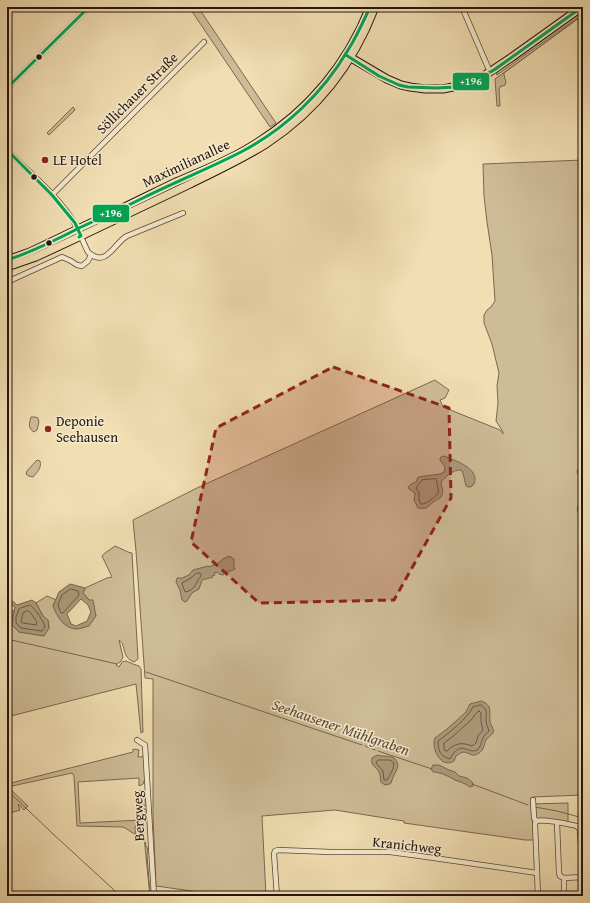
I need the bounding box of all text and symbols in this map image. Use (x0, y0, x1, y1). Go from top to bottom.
street label: Söllichauer Straße (92, 47, 183, 138)
unlabelled marker (34, 52, 44, 62)
line badge: +196 (452, 72, 490, 91)
text: +196 (460, 73, 482, 89)
street label: Maximilianallee (139, 134, 233, 192)
place label: LE Hotel (53, 150, 102, 170)
marker: LE Hotel (40, 155, 50, 165)
unlabelled marker (29, 172, 39, 182)
line badge: +196 (92, 204, 130, 223)
text: +196 (100, 205, 122, 221)
unlabelled marker (44, 238, 54, 248)
place label: Deponie Seehausen (56, 411, 118, 447)
marker: Deponie Seehausen (43, 424, 53, 434)
water label: Seehausener Mühlgraben (269, 694, 413, 761)
street label: Bergweg (127, 790, 149, 842)
street label: Kranichweg (371, 831, 443, 859)

